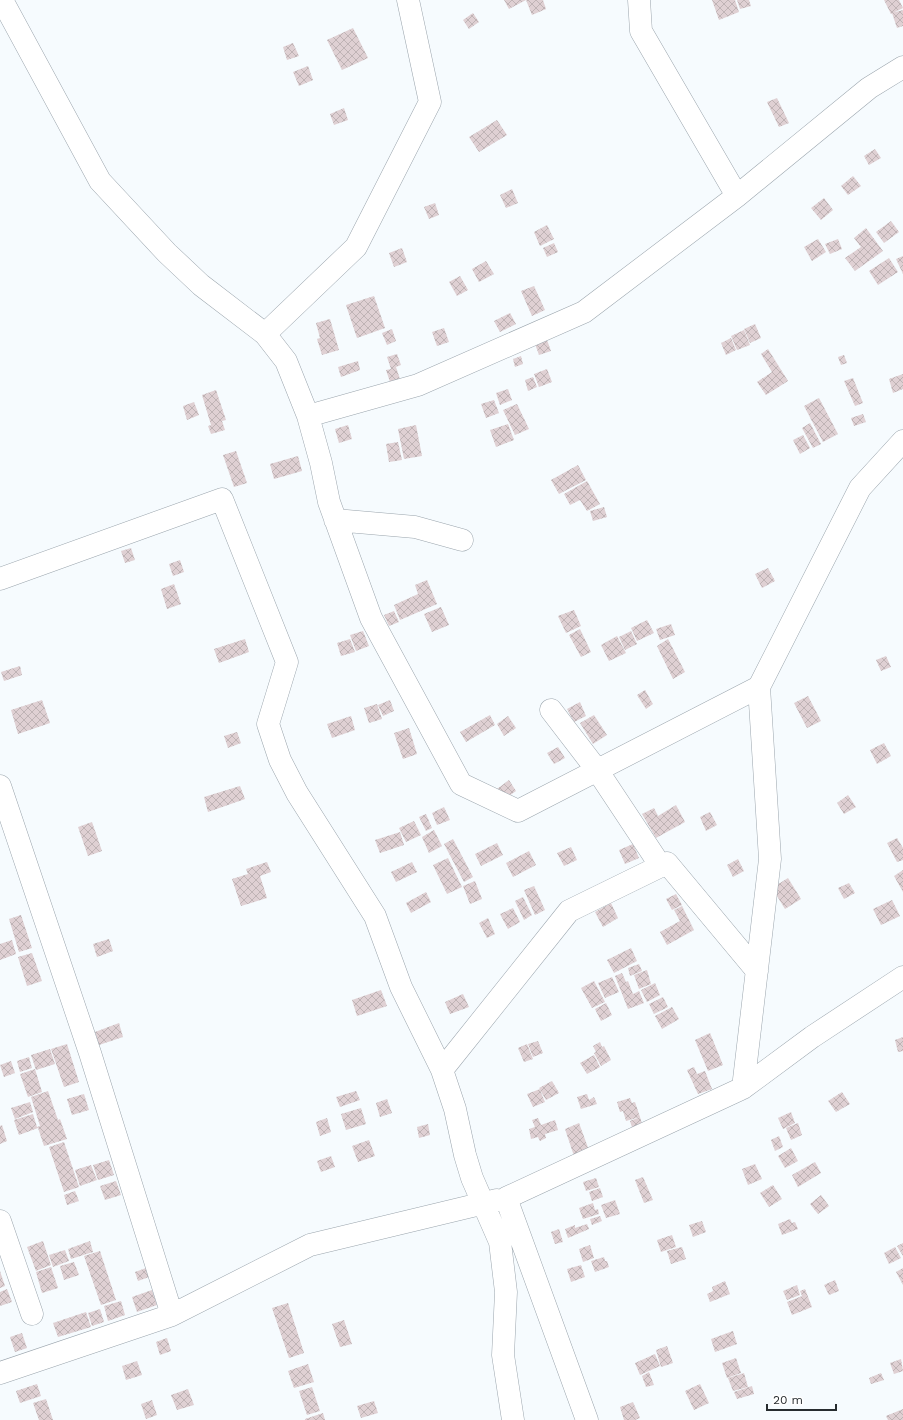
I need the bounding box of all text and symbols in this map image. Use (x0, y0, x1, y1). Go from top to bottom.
scale bar (767, 1386, 836, 1412)
text: 20 m (773, 1393, 803, 1407)

